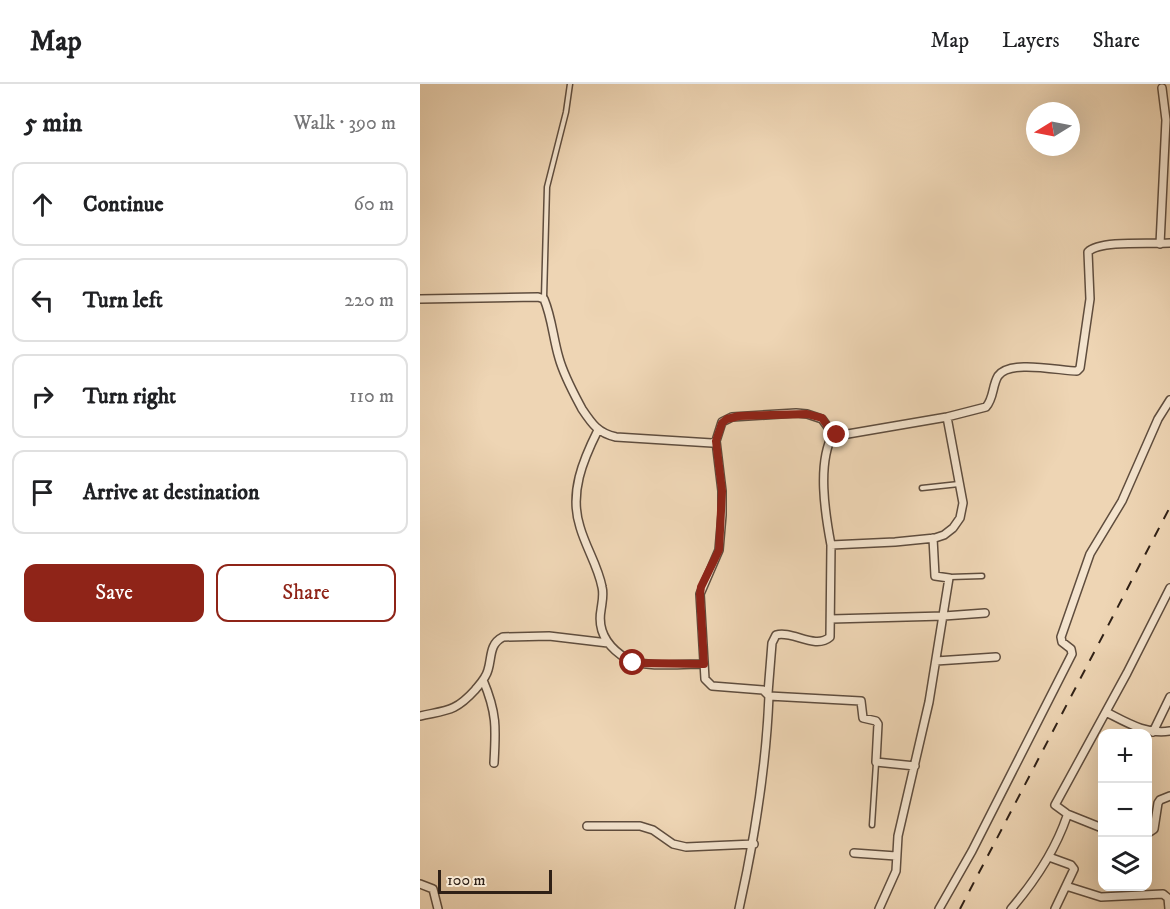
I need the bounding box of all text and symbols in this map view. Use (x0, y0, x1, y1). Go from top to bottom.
text: Map (30, 24, 82, 59)
text: Map (930, 28, 969, 54)
text: Layers (1002, 28, 1060, 54)
text: Share (1093, 28, 1140, 54)
north arrow (1026, 102, 1080, 156)
text: 5 min (24, 107, 82, 140)
text: Walk · 390 m (294, 111, 396, 136)
icon: ahead (26, 188, 59, 221)
text: Continue (83, 191, 164, 218)
text: 60 m (354, 192, 394, 217)
icon: left (26, 284, 59, 317)
text: Turn left (83, 287, 163, 314)
text: 220 m (344, 288, 394, 313)
icon: right (26, 380, 59, 413)
text: Turn right (83, 383, 176, 410)
text: 110 m (349, 384, 394, 409)
route end (823, 421, 849, 447)
icon: arrive (26, 476, 59, 509)
text: Arrive at destination (83, 479, 260, 506)
button: Save (24, 564, 204, 622)
button: Share (216, 564, 396, 622)
route start (619, 649, 645, 675)
map controls (1098, 729, 1152, 891)
button: + (1098, 729, 1152, 783)
button: − (1098, 783, 1152, 837)
button: layers (1098, 837, 1152, 891)
scale bar (438, 867, 552, 894)
text: 100 m (447, 870, 486, 890)

